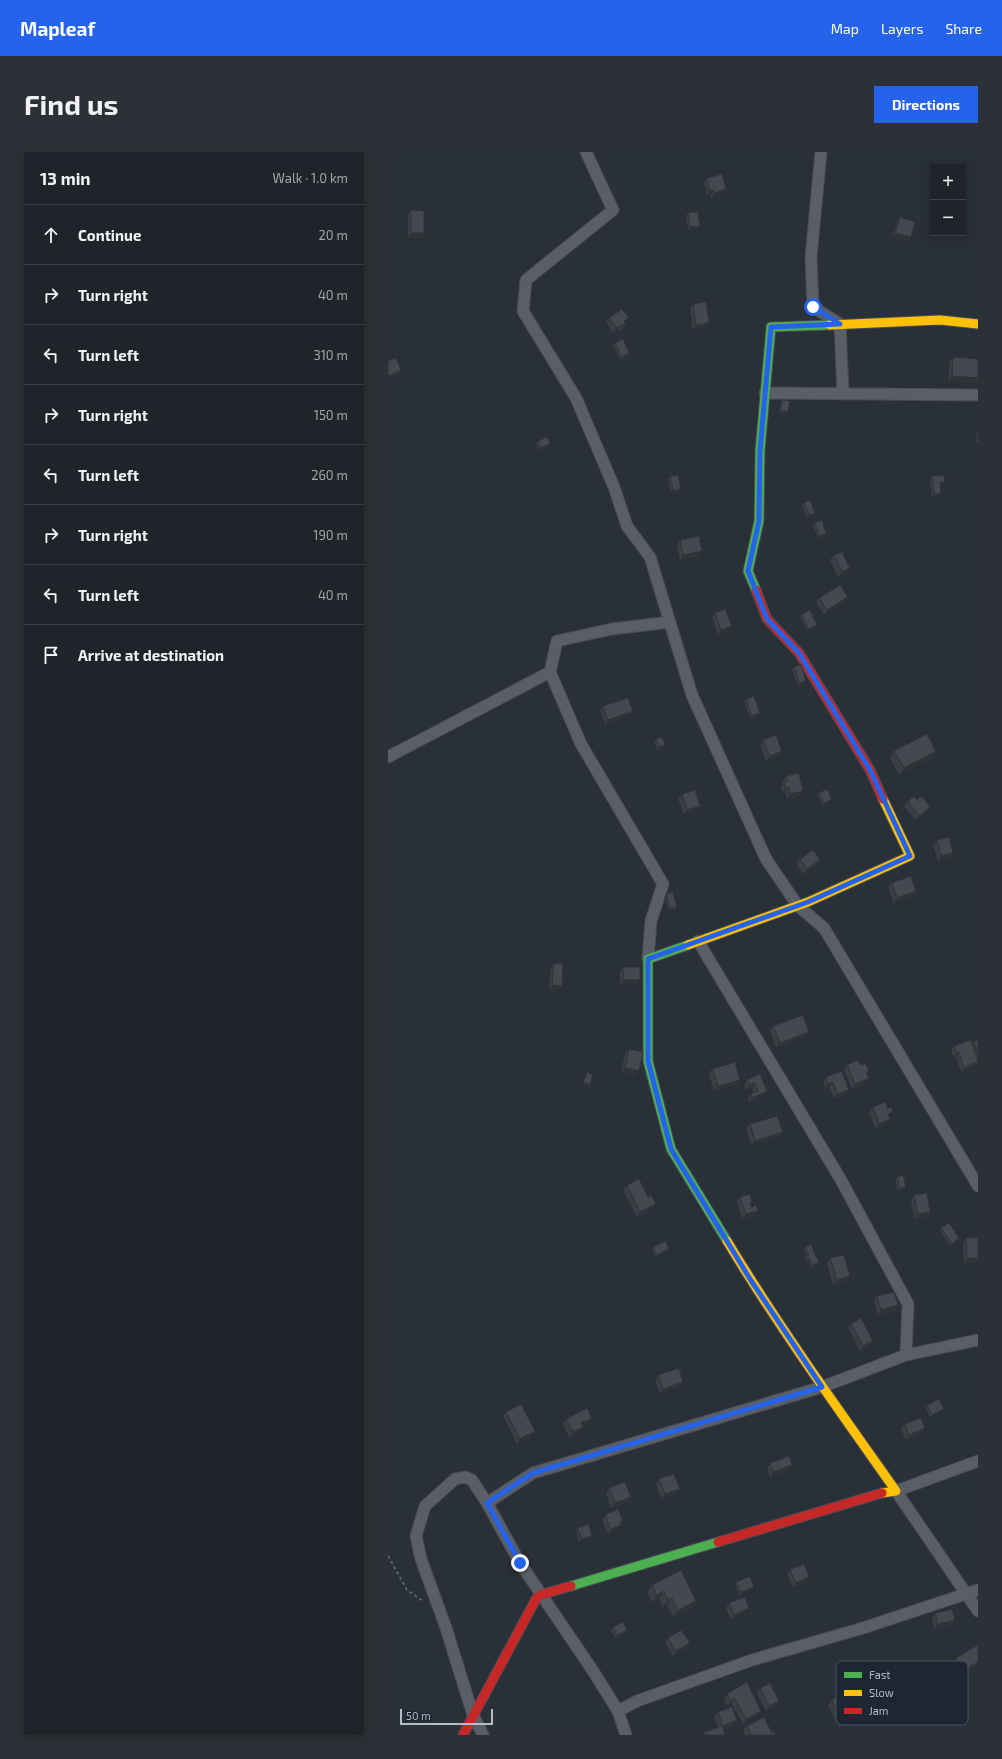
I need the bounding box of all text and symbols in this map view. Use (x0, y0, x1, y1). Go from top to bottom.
text: Mapleaf (20, 17, 95, 40)
text: Map (831, 20, 859, 37)
text: Layers (881, 20, 923, 37)
text: Share (945, 20, 982, 37)
button: Directions (874, 86, 978, 123)
text: Find us (24, 87, 118, 121)
map controls (930, 164, 966, 236)
button: + (930, 164, 966, 200)
text: 13 min (40, 168, 91, 188)
text: Walk · 1.0 km (273, 170, 348, 186)
button: − (930, 200, 966, 236)
icon: ahead (40, 224, 62, 246)
text: Continue (78, 226, 141, 244)
text: 20 m (319, 227, 348, 243)
icon: right (40, 284, 62, 306)
text: Turn right (78, 286, 148, 304)
text: 40 m (318, 287, 348, 303)
route start (804, 298, 822, 316)
icon: left (40, 344, 62, 366)
text: Turn left (78, 346, 139, 364)
text: 310 m (313, 347, 348, 363)
icon: right (40, 404, 62, 426)
text: Turn right (78, 406, 148, 424)
text: 150 m (314, 407, 348, 423)
icon: left (40, 464, 62, 486)
text: Turn left (78, 466, 139, 484)
text: 260 m (311, 467, 348, 483)
icon: right (40, 524, 62, 546)
text: Turn right (78, 526, 148, 544)
text: 190 m (313, 527, 348, 543)
icon: left (40, 584, 62, 606)
text: Turn left (78, 586, 139, 604)
text: 40 m (318, 587, 348, 603)
icon: arrive (40, 644, 62, 666)
text: Arrive at destination (78, 646, 224, 664)
route end (511, 1554, 529, 1572)
legend (836, 1661, 968, 1725)
text: Fast (869, 1668, 891, 1681)
text: Slow (869, 1686, 894, 1699)
text: Jam (869, 1704, 888, 1717)
scale bar (400, 1707, 493, 1726)
text: 50 m (406, 1709, 431, 1722)

